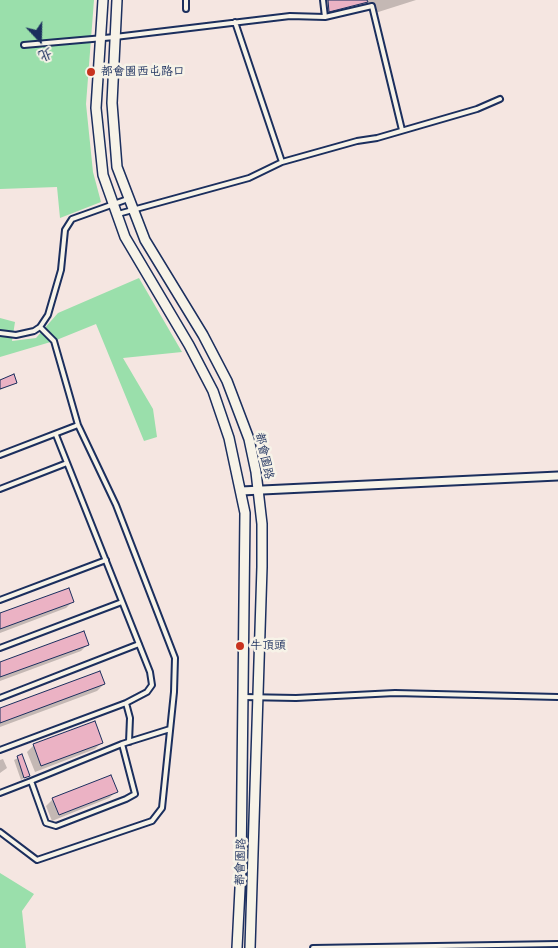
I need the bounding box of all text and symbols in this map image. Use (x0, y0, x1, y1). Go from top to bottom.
north arrow (15, 15, 65, 65)
text: 北 (36, 44, 55, 65)
place label: 都會園西屯路口 (101, 65, 185, 79)
marker: 都會園西屯路口 (85, 66, 97, 78)
street label: 都會園路 (252, 431, 276, 481)
place label: 牛頂頭 (250, 639, 286, 653)
marker: 牛頂頭 (234, 640, 246, 652)
street label: 都會園路 (233, 838, 249, 886)

